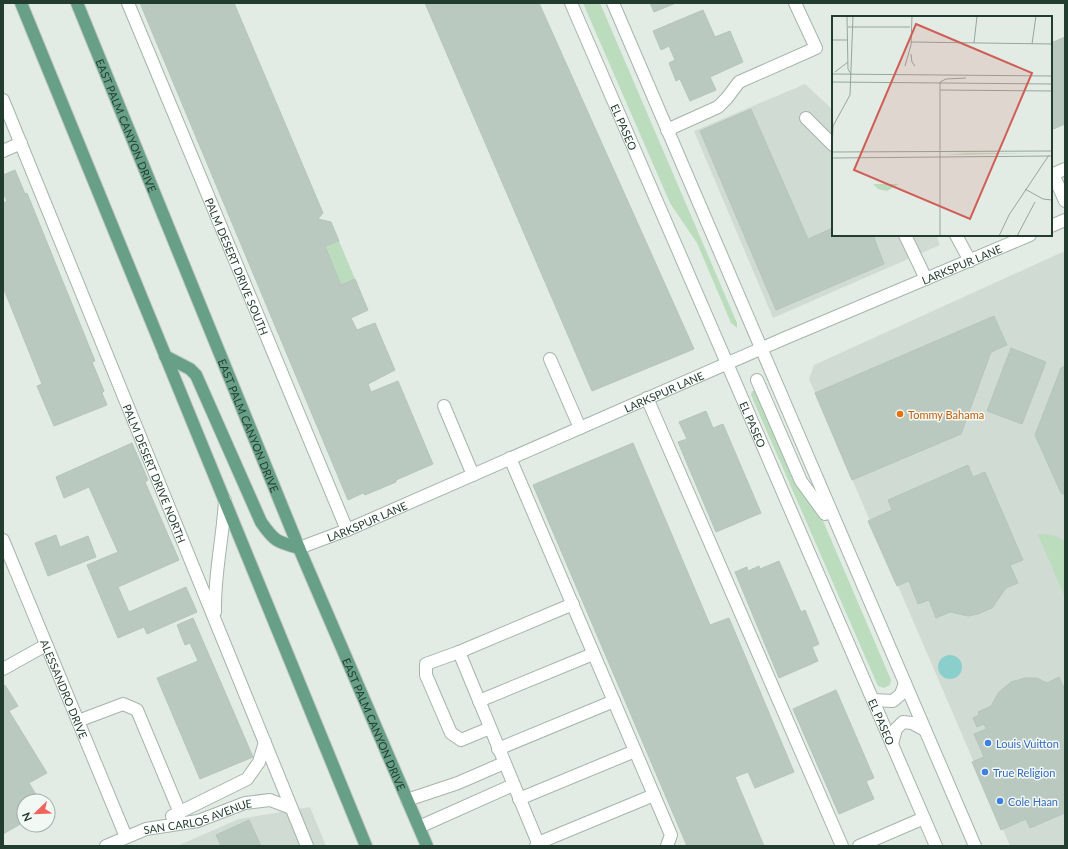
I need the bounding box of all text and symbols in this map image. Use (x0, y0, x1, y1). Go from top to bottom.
inset map (832, 16, 1052, 236)
street label: EAST PALM CANYON DRIVE (94, 57, 160, 194)
street label: EL PASEO (609, 102, 640, 152)
street label: PALM DESERT DRIVE SOUTH (203, 195, 272, 337)
street label: LARKSPUR LANE (920, 241, 1004, 286)
street label: EAST PALM CANYON DRIVE (216, 357, 282, 494)
street label: LARKSPUR LANE (622, 368, 705, 414)
street label: EL PASEO (738, 399, 769, 449)
street label: PALM DESERT DRIVE NORTH (121, 402, 189, 545)
place label: Tommy Bahama (908, 408, 984, 421)
marker: Tommy Bahama (895, 409, 905, 419)
street label: LARKSPUR LANE (325, 498, 409, 543)
street label: ALESSANDRO DRIVE (38, 637, 91, 740)
street label: EAST PALM CANYON DRIVE (340, 656, 409, 792)
street label: EL PASEO (866, 696, 898, 747)
place label: Louis Vuitton (996, 737, 1059, 750)
marker: Louis Vuitton (983, 738, 993, 748)
place label: True Religion (993, 766, 1055, 779)
marker: True Religion (980, 767, 990, 777)
north arrow (16, 793, 56, 833)
place label: Cole Haan (1008, 795, 1058, 808)
street label: SAN CARLOS AVENUE (142, 796, 252, 836)
marker: Cole Haan (995, 796, 1005, 806)
text: N (19, 811, 34, 824)

